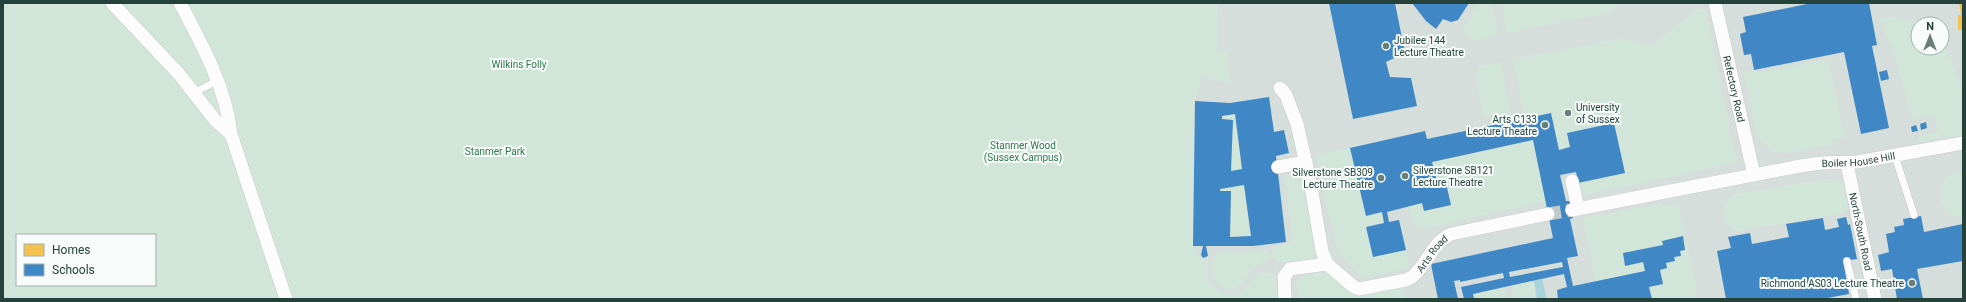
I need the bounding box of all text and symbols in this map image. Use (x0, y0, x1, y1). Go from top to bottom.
north arrow (1910, 16, 1950, 56)
text: N (1926, 20, 1934, 33)
place label: Jubilee 144 Lecture Theatre (1394, 35, 1464, 58)
marker: Jubilee 144 Lecture Theatre (1381, 41, 1391, 51)
street label: Refectory Road (1721, 55, 1747, 123)
park label: Wilkins Folly (491, 59, 547, 70)
place label: University of Sussex (1576, 102, 1620, 125)
marker: University of Sussex (1563, 108, 1573, 118)
place label: Arts C133 Lecture Theatre (1467, 114, 1537, 137)
marker: Arts C133 Lecture Theatre (1540, 120, 1550, 130)
park label: Stanmer Wood (Sussex Campus) (984, 140, 1062, 164)
park label: Stanmer Park (465, 146, 526, 157)
street label: Boiler House Hill (1822, 150, 1896, 169)
place label: Silverstone SB121 Lecture Theatre (1413, 165, 1494, 188)
place label: Silverstone SB309 Lecture Theatre (1292, 167, 1373, 190)
marker: Silverstone SB121 Lecture Theatre (1400, 171, 1410, 181)
marker: Silverstone SB309 Lecture Theatre (1376, 173, 1386, 183)
street label: North-South Road (1847, 192, 1874, 272)
street label: Arts Road (1415, 233, 1450, 275)
legend (16, 234, 156, 286)
text: Homes (52, 243, 90, 257)
text: Schools (52, 263, 95, 277)
place label: Richmond AS03 Lecture Theatre (1761, 278, 1904, 289)
marker: Richmond AS03 Lecture Theatre (1907, 278, 1917, 288)

